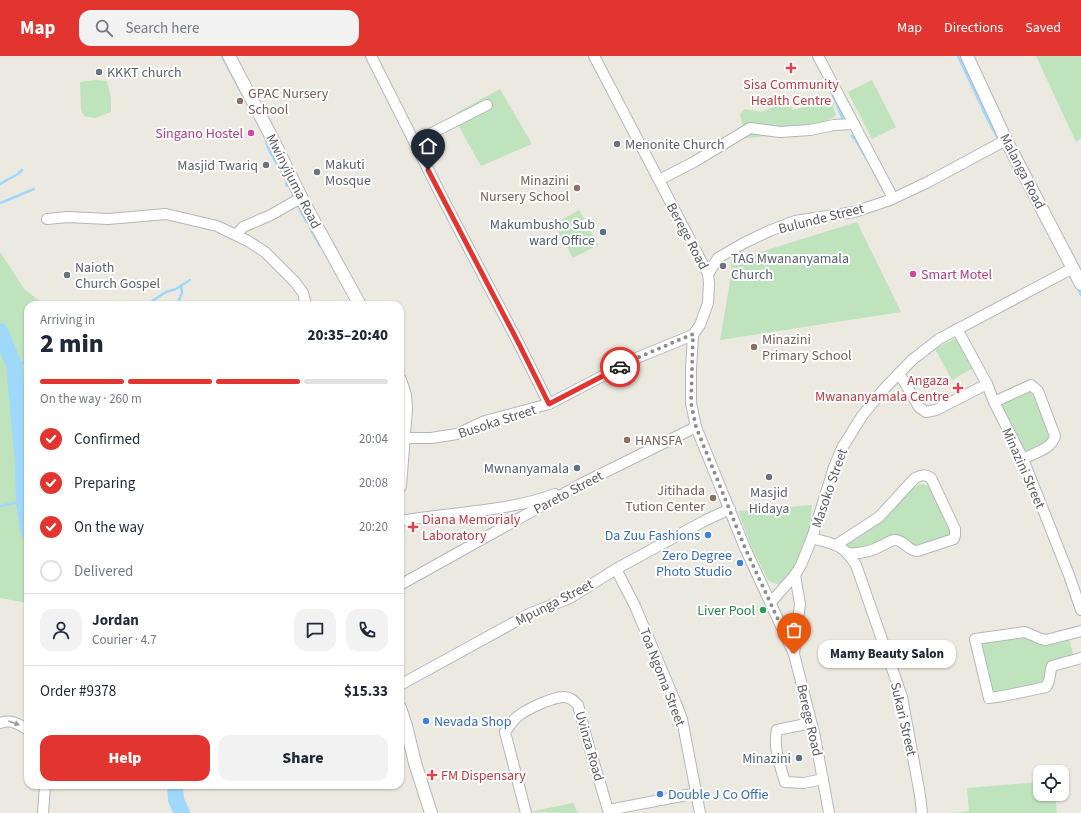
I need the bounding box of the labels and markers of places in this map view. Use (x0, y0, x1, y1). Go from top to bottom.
marker: Sisa Community Health Centre (785, 62, 797, 74)
place label: KKKT church (107, 63, 182, 83)
marker: KKKT church (94, 67, 104, 77)
place label: Sisa Community Health Centre (743, 75, 839, 111)
place label: GPAC Nursery School (248, 84, 329, 120)
marker: GPAC Nursery School (235, 96, 245, 106)
place label: Singano Hostel (155, 124, 243, 144)
marker: Singano Hostel (246, 128, 256, 138)
pin (411, 129, 445, 170)
place label: Menonite Church (625, 135, 725, 155)
marker: Menonite Church (612, 139, 622, 149)
place label: Makuti Mosque (325, 155, 371, 191)
place label: Masjid Twariq (177, 156, 258, 176)
marker: Masjid Twariq (261, 160, 271, 170)
marker: Makuti Mosque (312, 167, 322, 177)
place label: Minazini Nursery School (480, 171, 569, 207)
marker: Minazini Nursery School (572, 183, 582, 193)
place label: Makumbusho Sub ward Office (490, 215, 595, 251)
marker: Makumbusho Sub ward Office (598, 227, 608, 237)
place label: TAG Mwananyamala Church (731, 249, 849, 285)
place label: Naioth Church Gospel (75, 258, 161, 294)
marker: TAG Mwananyamala Church (718, 261, 728, 271)
place label: Smart Motel (921, 265, 993, 285)
marker: Smart Motel (908, 269, 918, 279)
marker: Naioth Church Gospel (62, 270, 72, 280)
place label: Minazini Primary School (762, 330, 852, 366)
marker: Minazini Primary School (749, 342, 759, 352)
place label: Angaza Mwananyamala Centre (815, 371, 949, 407)
marker: Angaza Mwananyamala Centre (952, 382, 964, 394)
place label: HANSFA (635, 431, 683, 451)
marker: HANSFA (622, 435, 632, 445)
place label: Mwnanyamala (484, 459, 569, 479)
marker: Mwnanyamala (572, 463, 582, 473)
marker: Masjid Hidaya (764, 472, 774, 482)
place label: Jitihada Tution Center (625, 481, 705, 517)
place label: Masjid Hidaya (749, 483, 789, 519)
marker: Jitihada Tution Center (708, 493, 718, 503)
place label: Diana Memorialy Laboratory (422, 510, 521, 546)
marker: Diana Memorialy Laboratory (407, 521, 419, 533)
place label: Da Zuu Fashions (605, 526, 700, 546)
marker: Da Zuu Fashions (703, 530, 713, 540)
place label: Zero Degree Photo Studio (656, 546, 732, 582)
marker: Zero Degree Photo Studio (735, 558, 745, 568)
place label: Liver Pool (697, 601, 755, 621)
marker: Liver Pool (758, 605, 768, 615)
pin (777, 613, 811, 654)
callout: Mamy Beauty Salon (818, 640, 956, 668)
place label: Nevada Shop (434, 712, 512, 732)
marker: Nevada Shop (421, 716, 431, 726)
place label: Minazini (742, 749, 791, 769)
marker: Minazini (794, 753, 804, 763)
place label: FM Dispensary (441, 766, 526, 786)
marker: FM Dispensary (426, 769, 438, 781)
place label: Double J Co Offie (668, 785, 769, 805)
marker: Double J Co Offie (655, 789, 665, 799)

